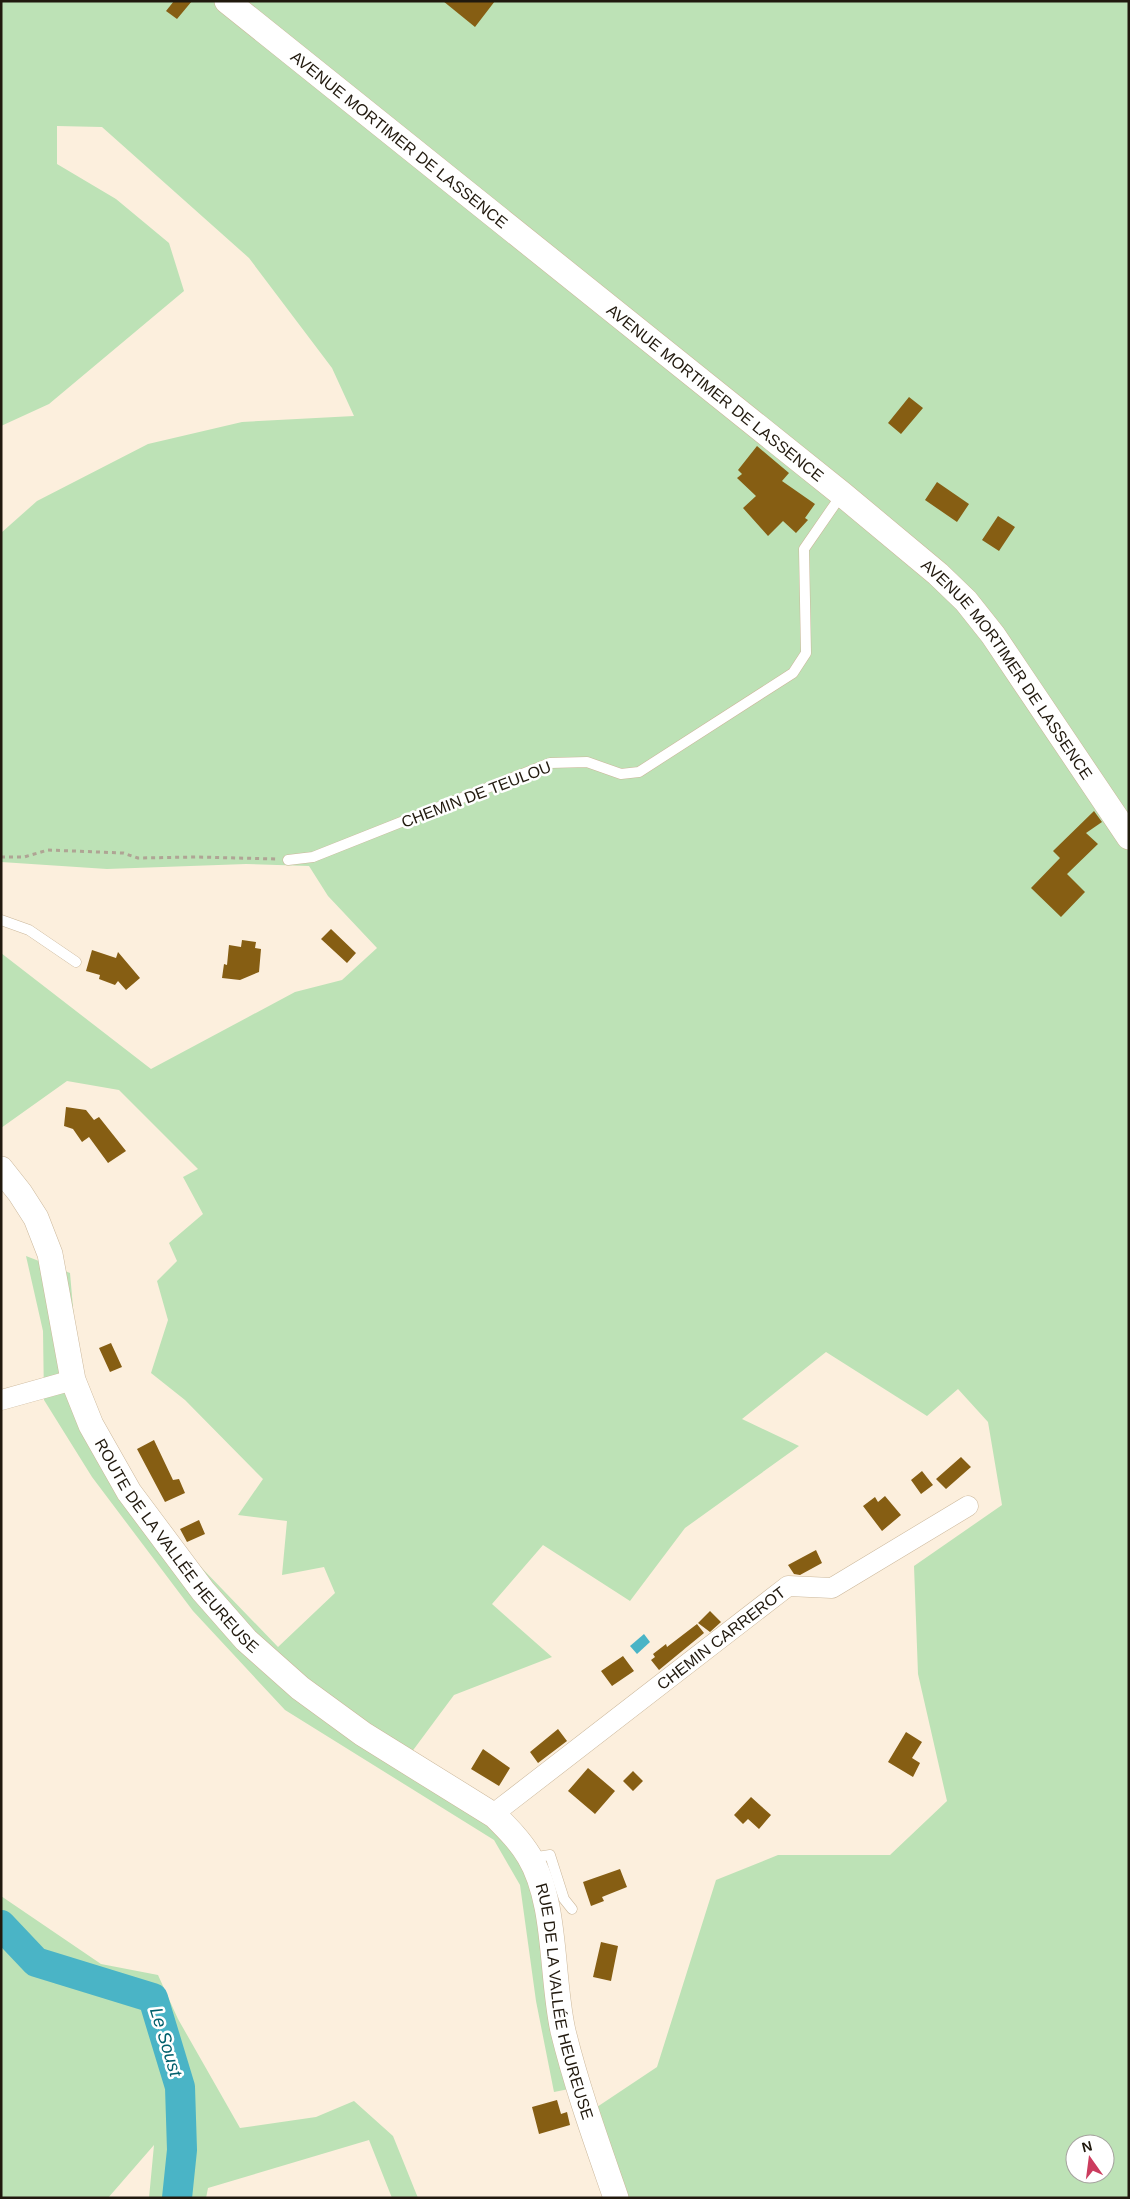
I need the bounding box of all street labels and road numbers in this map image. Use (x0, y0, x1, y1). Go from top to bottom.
street label: AVENUE MORTIMER DE LASSENCE (288, 48, 511, 231)
street label: AVENUE MORTIMER DE LASSENCE (604, 301, 827, 485)
street label: AVENUE MORTIMER DE LASSENCE (918, 556, 1096, 782)
street label: CHEMIN DE TEULOU (399, 758, 553, 831)
street label: ROUTE DE LA VALLÉE HEUREUSE (92, 1436, 262, 1656)
street label: CHEMIN CARREROT (654, 1583, 789, 1693)
street label: RUE DE LA VALLÉE HEUREUSE (533, 1881, 596, 2122)

